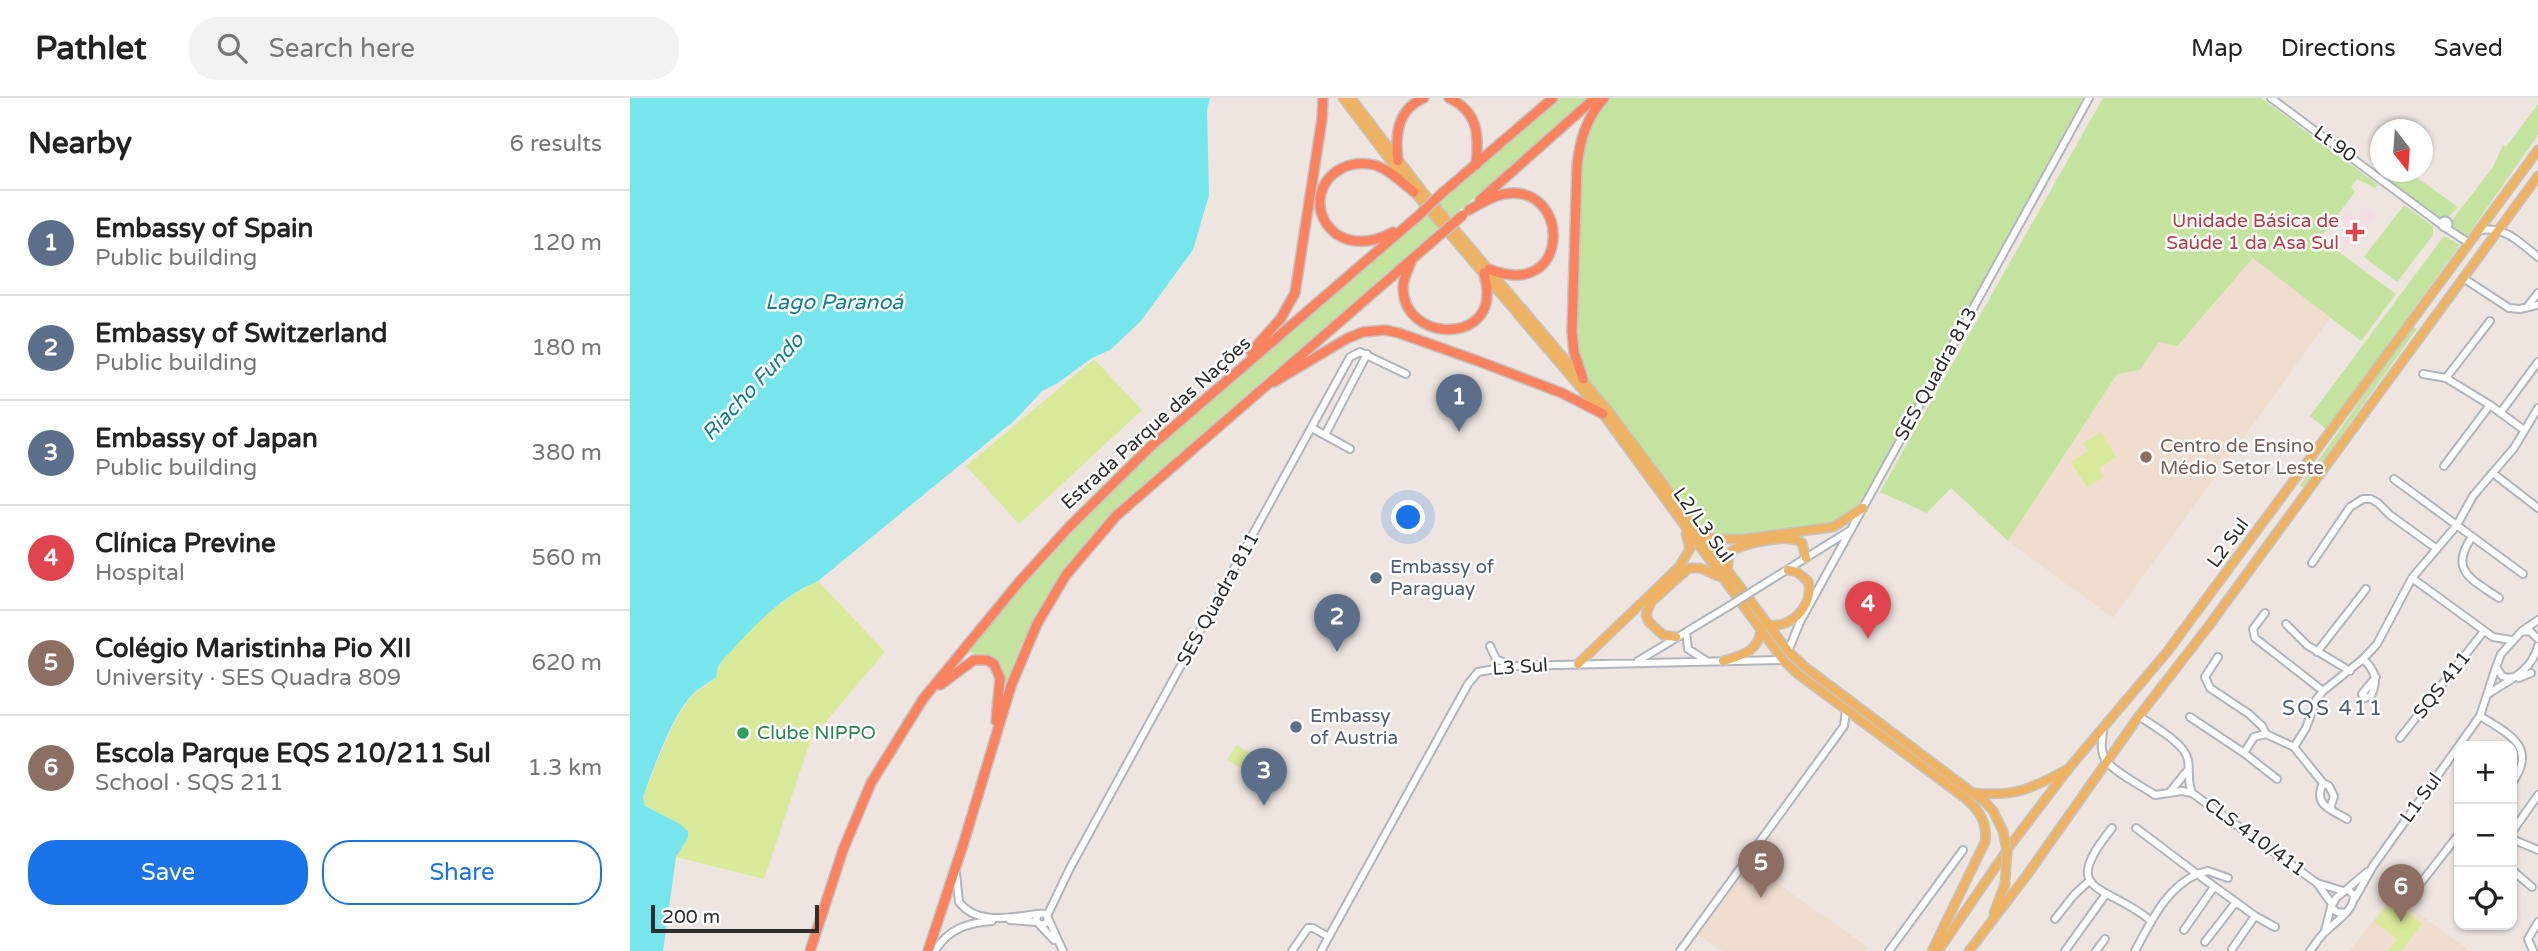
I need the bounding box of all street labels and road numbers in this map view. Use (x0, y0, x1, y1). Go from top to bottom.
street label: Lt 90 (2310, 121, 2361, 167)
street label: SES Quadra 813 (1890, 304, 1982, 444)
street label: Estrada Parque das Nações (1057, 332, 1255, 514)
street label: L2/L3 Sul (1669, 483, 1737, 567)
street label: L2 Sul (2203, 514, 2253, 572)
street label: SES Quadra 811 (1172, 529, 1264, 669)
street label: SQS 411 (2409, 647, 2475, 723)
street label: L3 Sul (1491, 654, 1549, 680)
street label: L1 Sul (2396, 769, 2446, 827)
street label: CLS 410/411 (2200, 793, 2310, 881)

